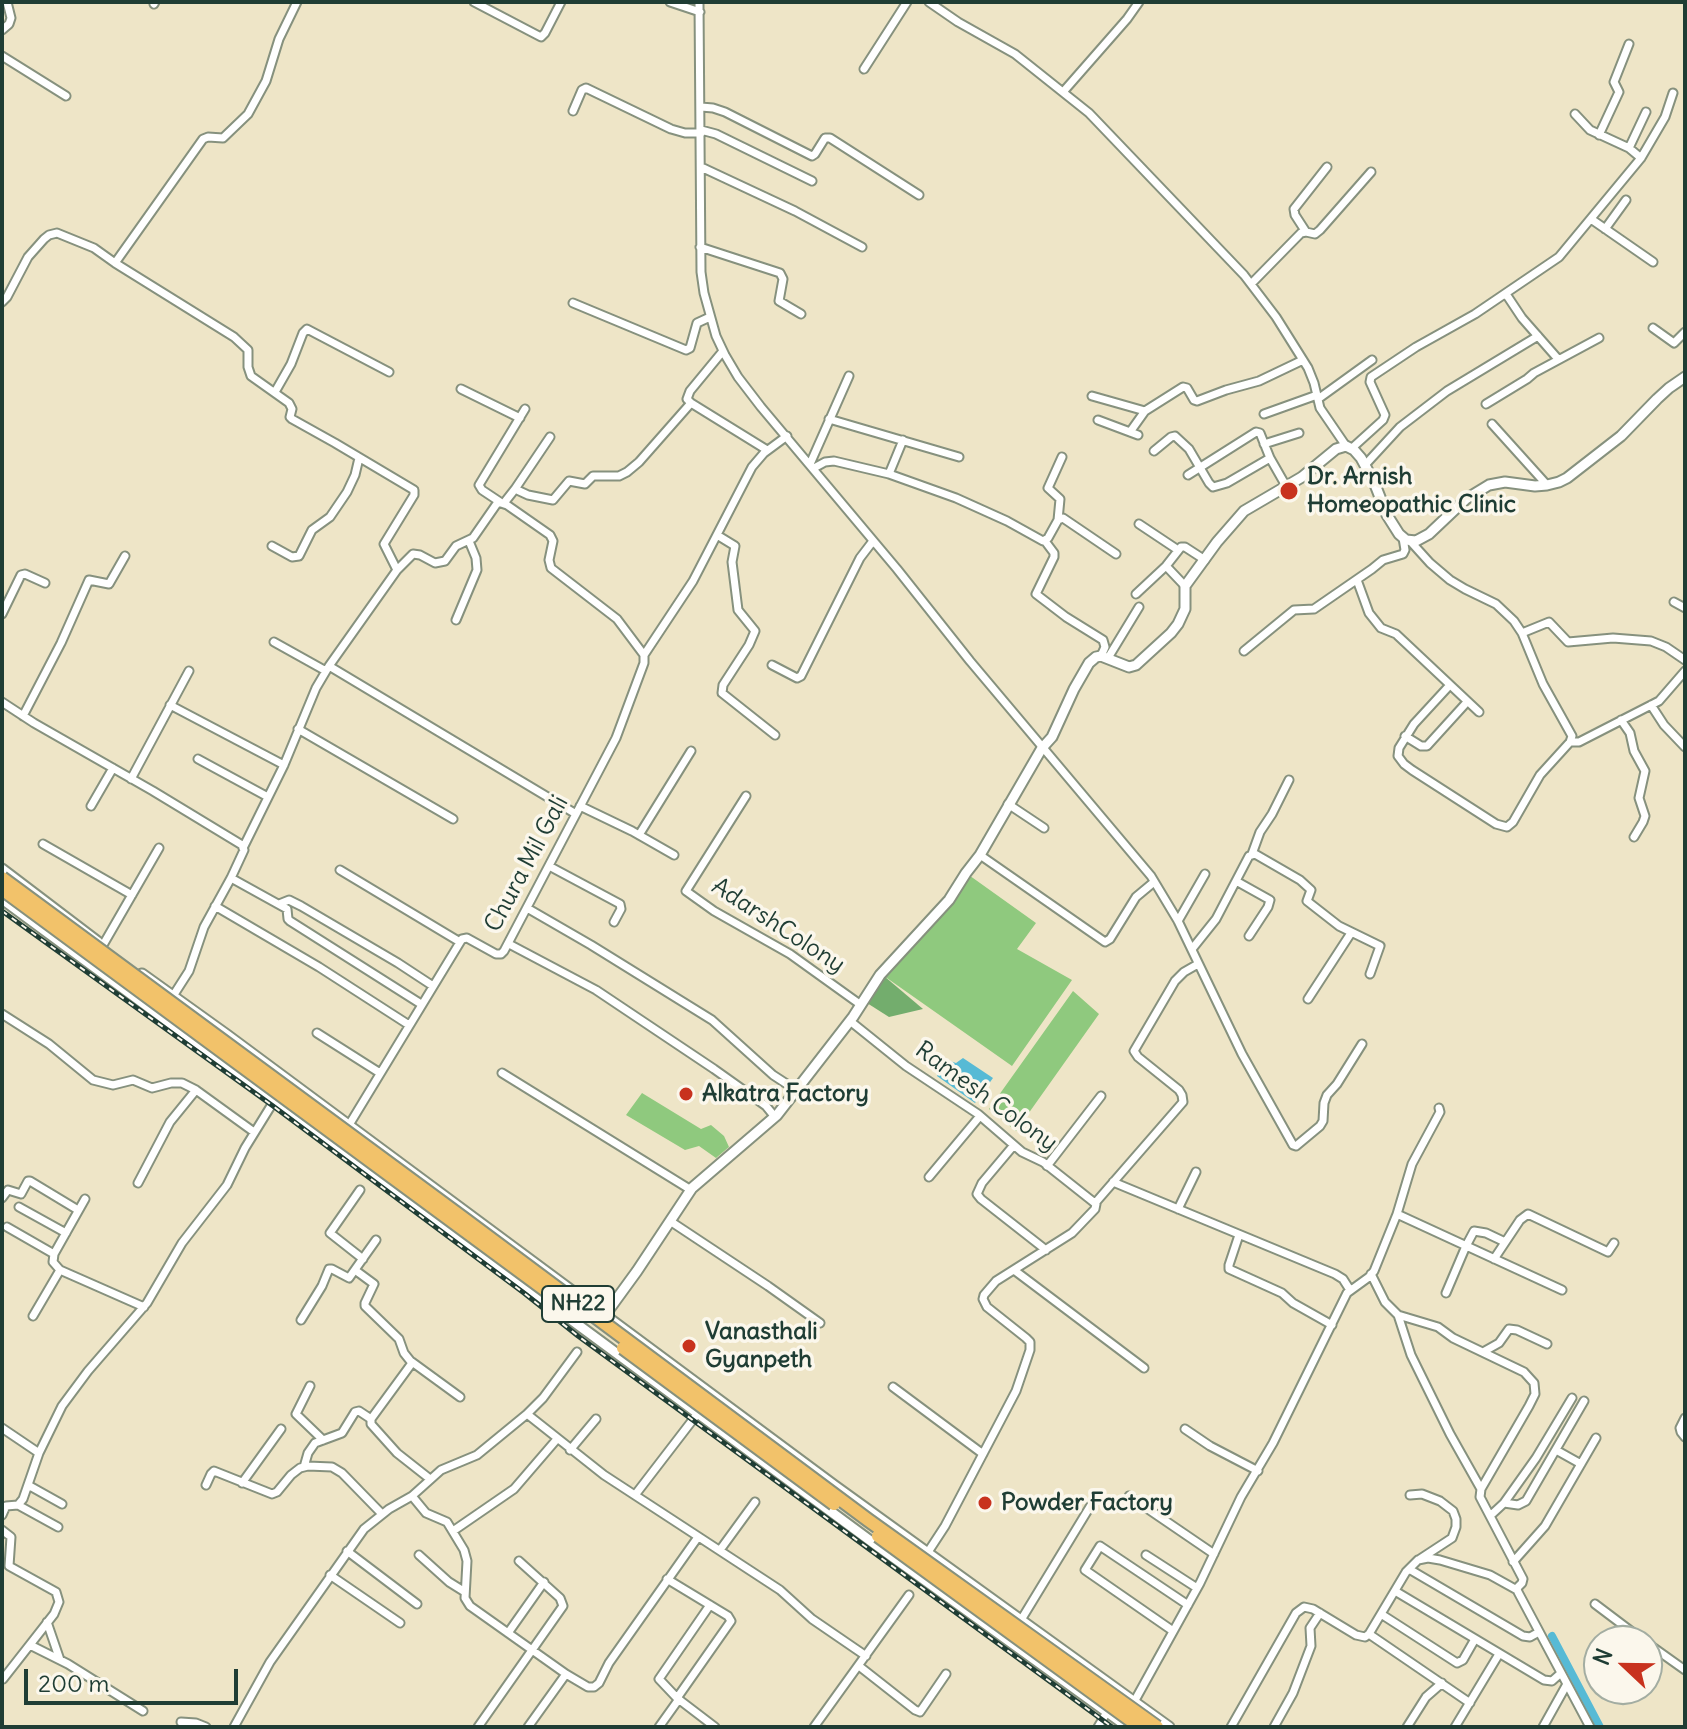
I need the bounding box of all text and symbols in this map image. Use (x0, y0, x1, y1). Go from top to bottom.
place label: Dr. Arnish Homeopathic Clinic (1307, 463, 1516, 519)
marker: Dr. Arnish Homeopathic Clinic (1278, 480, 1300, 502)
street label: Chura Mil Gali (479, 791, 575, 937)
street label: AdarshColony (706, 872, 850, 980)
street label: Ramesh Colony (909, 1036, 1063, 1158)
place label: Alkatra Factory (702, 1080, 869, 1108)
marker: Alkatra Factory (677, 1085, 695, 1103)
road number: NH22 (542, 1286, 614, 1322)
place label: Vanasthali Gyanpeth (705, 1318, 818, 1374)
marker: Vanasthali Gyanpeth (680, 1337, 698, 1355)
place label: Powder Factory (1001, 1489, 1173, 1517)
marker: Powder Factory (976, 1494, 994, 1512)
north arrow (1583, 1625, 1663, 1705)
text: N (1587, 1644, 1618, 1669)
scale bar (28, 1653, 242, 1703)
text: 200 m (38, 1668, 110, 1698)

